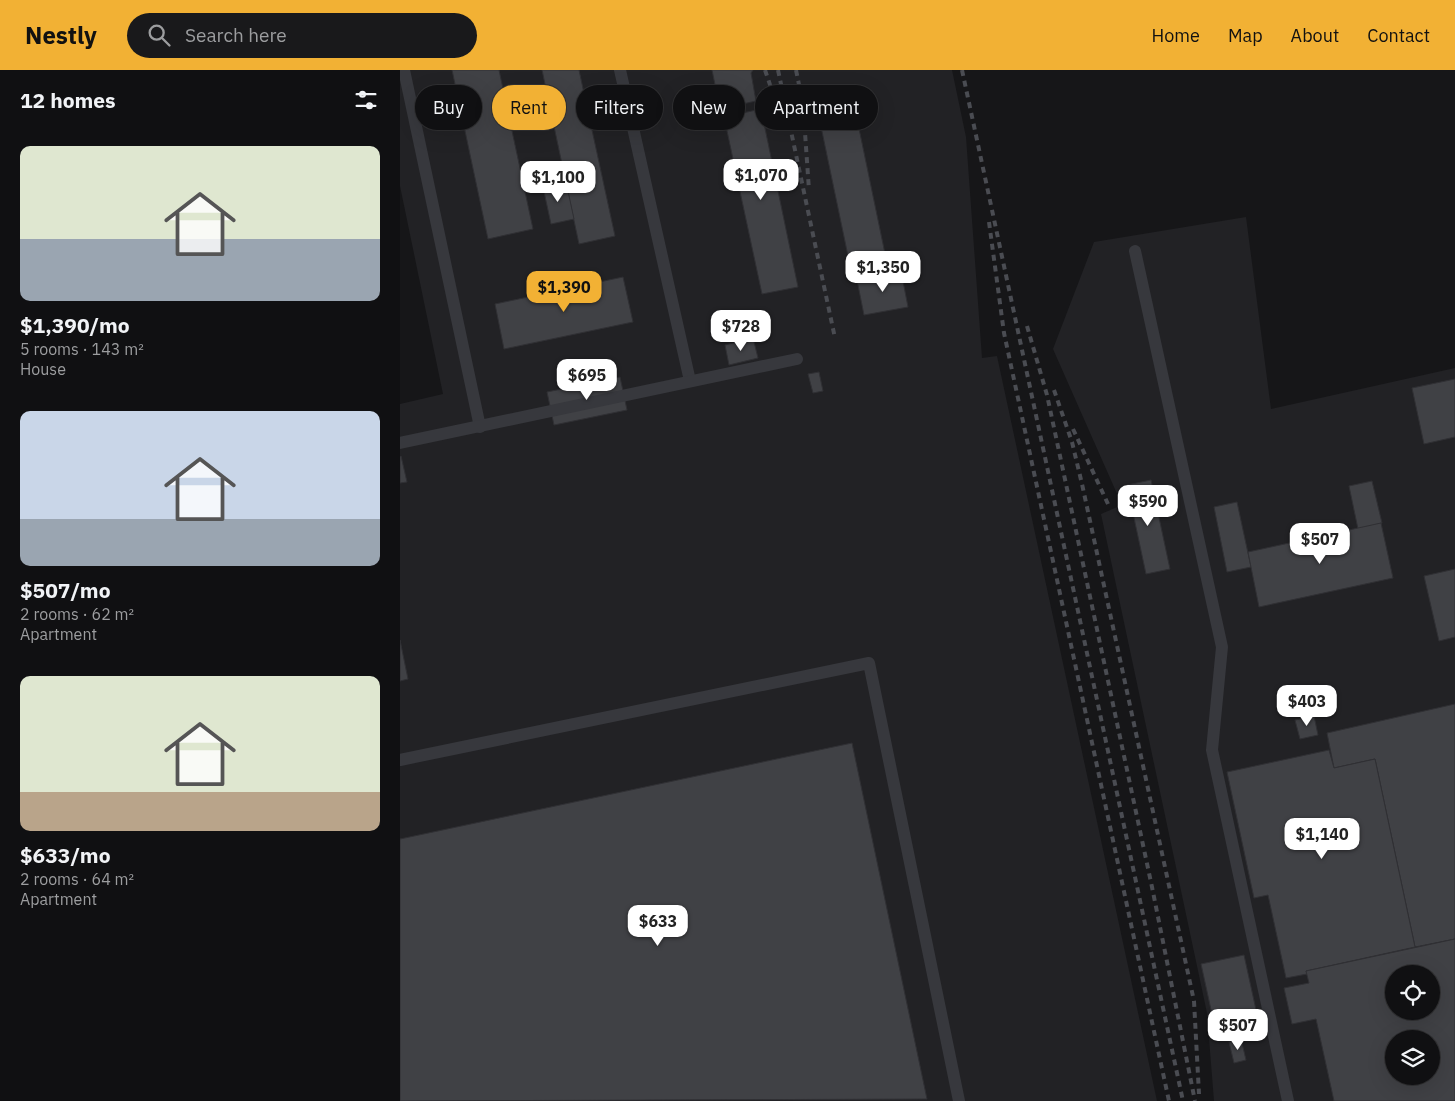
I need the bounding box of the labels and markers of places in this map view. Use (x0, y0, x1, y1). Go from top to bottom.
pin: $1,070 (720, 158, 802, 201)
pin: $1,100 (517, 160, 599, 203)
pin: $1,350 (842, 250, 924, 293)
pin: $1,390 (523, 270, 605, 313)
pin: $728 (711, 310, 771, 352)
pin: $695 (557, 358, 617, 401)
pin: $590 (1118, 484, 1178, 527)
pin: $507 (1290, 522, 1350, 565)
pin: $403 (1277, 684, 1337, 727)
pin: $1,140 (1281, 818, 1363, 860)
pin: $633 (628, 904, 688, 947)
pin: $507 (1208, 1008, 1268, 1051)

